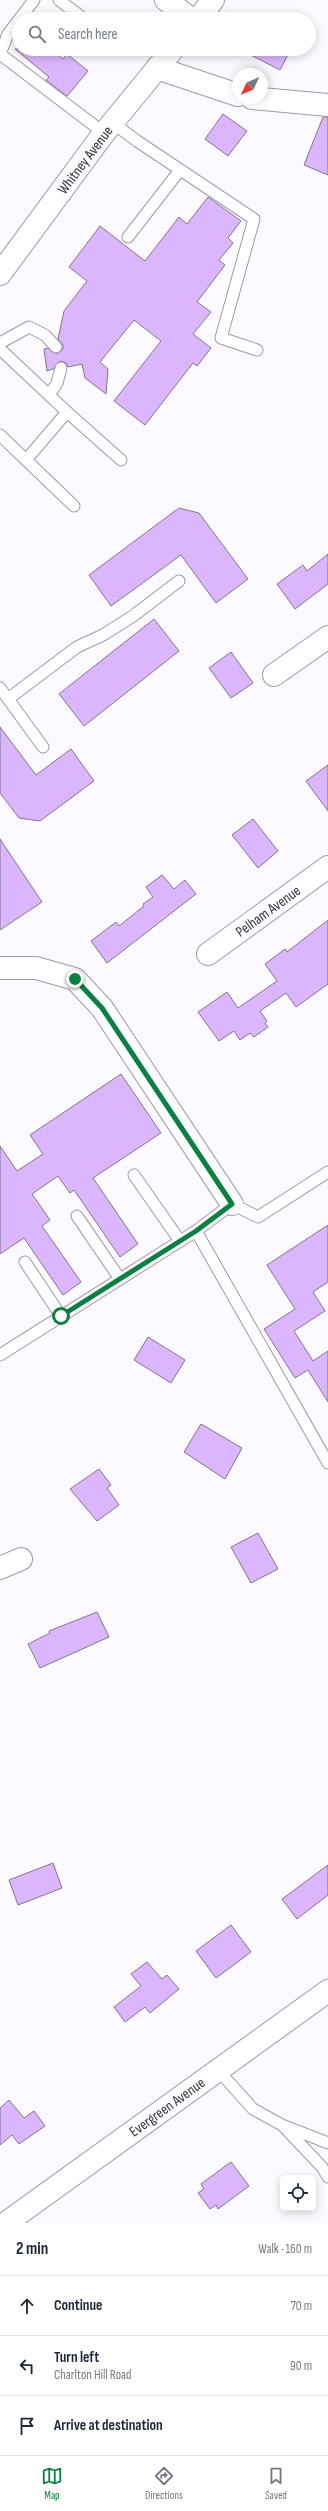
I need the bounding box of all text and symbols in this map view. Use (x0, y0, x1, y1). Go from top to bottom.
search box (12, 12, 316, 56)
icon: search (26, 23, 48, 45)
text: Search here (58, 25, 118, 44)
north arrow (232, 68, 268, 104)
street label: Whitney Avenue (54, 122, 117, 198)
street label: Pelham Avenue (232, 881, 305, 941)
route end (66, 970, 84, 988)
route start (52, 1307, 70, 1325)
street label: Evergreen Avenue (126, 2073, 209, 2141)
map controls (280, 2175, 316, 2211)
button: locate (280, 2175, 316, 2211)
text: 2 min (16, 2239, 48, 2259)
text: Walk · 160 m (258, 2241, 312, 2257)
icon: ahead (16, 2295, 38, 2317)
text: Continue (54, 2296, 103, 2315)
text: 70 m (291, 2298, 312, 2314)
text: Turn left (54, 2348, 99, 2367)
icon: left (16, 2355, 38, 2377)
text: 90 m (290, 2358, 312, 2374)
text: Charlton Hill Road (54, 2367, 132, 2383)
icon: arrive (16, 2415, 38, 2437)
text: Arrive at destination (54, 2416, 163, 2435)
tab: Map (41, 2465, 63, 2502)
tab: Directions (145, 2465, 183, 2502)
tab: Saved (265, 2465, 287, 2502)

